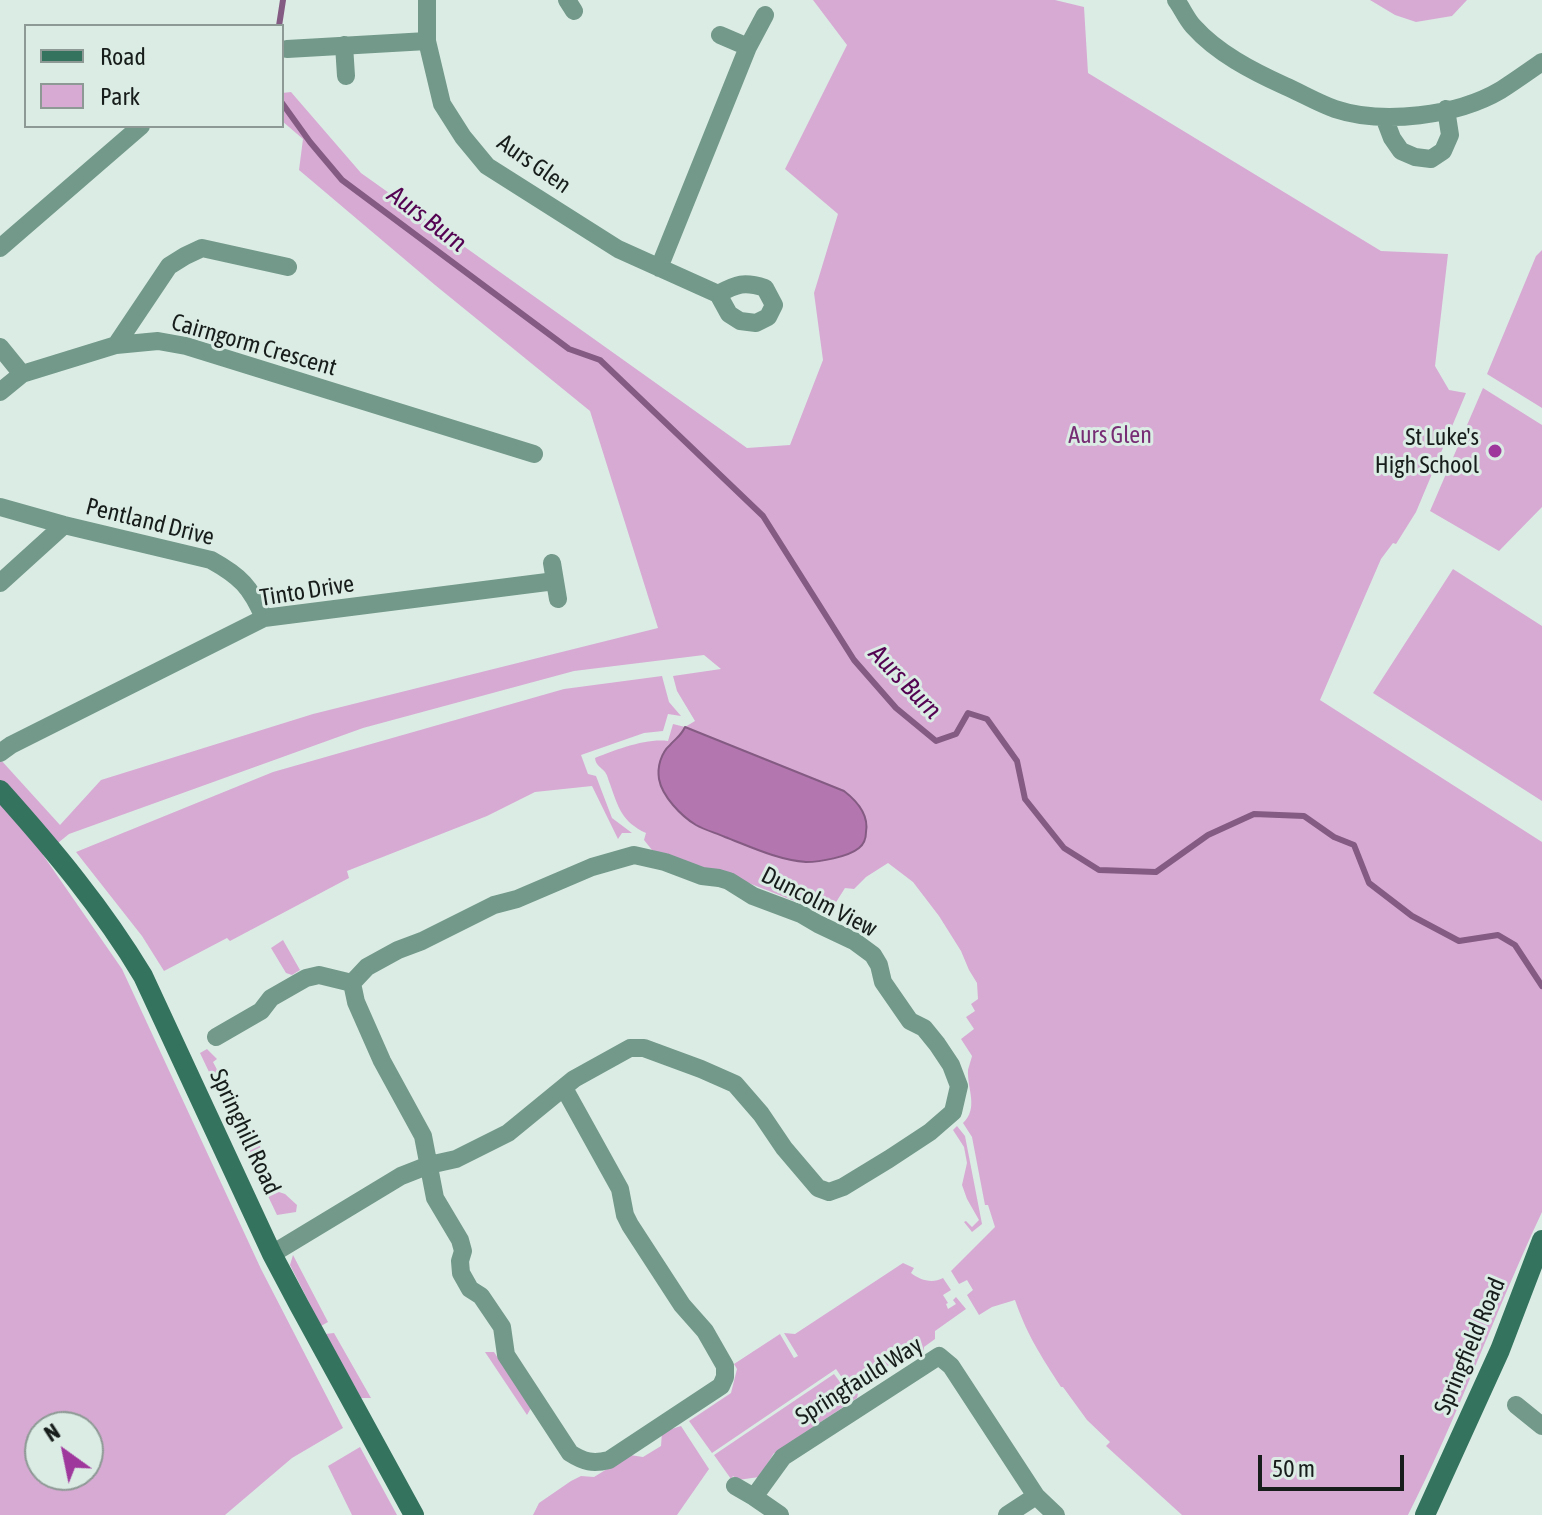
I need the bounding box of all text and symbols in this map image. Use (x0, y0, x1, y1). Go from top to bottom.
legend (24, 24, 284, 128)
text: Road (100, 43, 146, 70)
text: Park (100, 83, 140, 110)
street label: Aurs Glen (492, 128, 576, 200)
water label: Aurs Burn (381, 179, 473, 259)
street label: Cairngorm Crescent (168, 308, 340, 382)
park label: Aurs Glen (1068, 421, 1152, 449)
place label: St Luke's High School (1375, 423, 1479, 479)
marker: St Luke's High School (1486, 442, 1504, 460)
street label: Pentland Drive (83, 492, 217, 552)
street label: Tinto Drive (258, 569, 356, 613)
water label: Aurs Burn (862, 638, 948, 726)
street label: Duncolm View (756, 861, 882, 943)
street label: Springhill Road (203, 1065, 287, 1199)
street label: Springfield Road (1428, 1273, 1512, 1419)
street label: Springfauld Way (790, 1331, 928, 1431)
north arrow (24, 1411, 104, 1491)
text: N (39, 1418, 65, 1447)
scale bar (1262, 1439, 1408, 1489)
text: 50 m (1272, 1455, 1315, 1482)

